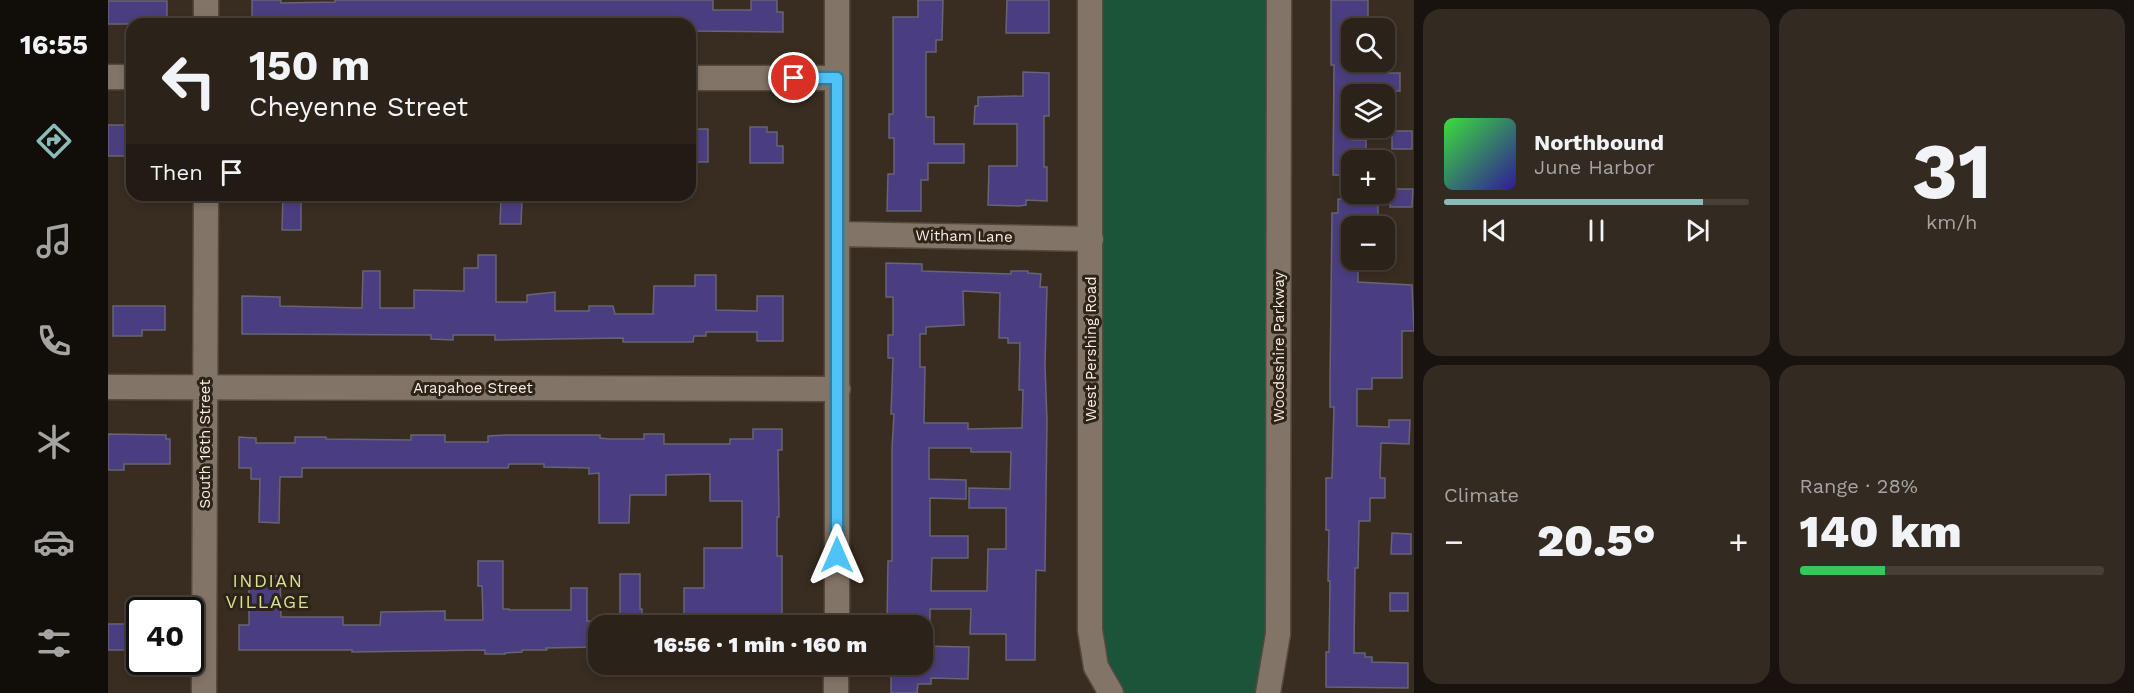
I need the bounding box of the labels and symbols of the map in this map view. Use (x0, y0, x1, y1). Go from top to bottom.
pin (768, 52, 819, 103)
street label: Witham Lane (915, 226, 1013, 246)
street label: Woodsshire Parkway (1270, 272, 1288, 422)
street label: West Pershing Road (1082, 276, 1100, 422)
street label: South 16th Street (196, 379, 214, 509)
street label: Arapahoe Street (413, 379, 533, 397)
position arrow (805, 523, 869, 587)
district label: INDIAN VILLAGE (225, 570, 311, 612)
speed limit sign: 40 (126, 597, 204, 675)

